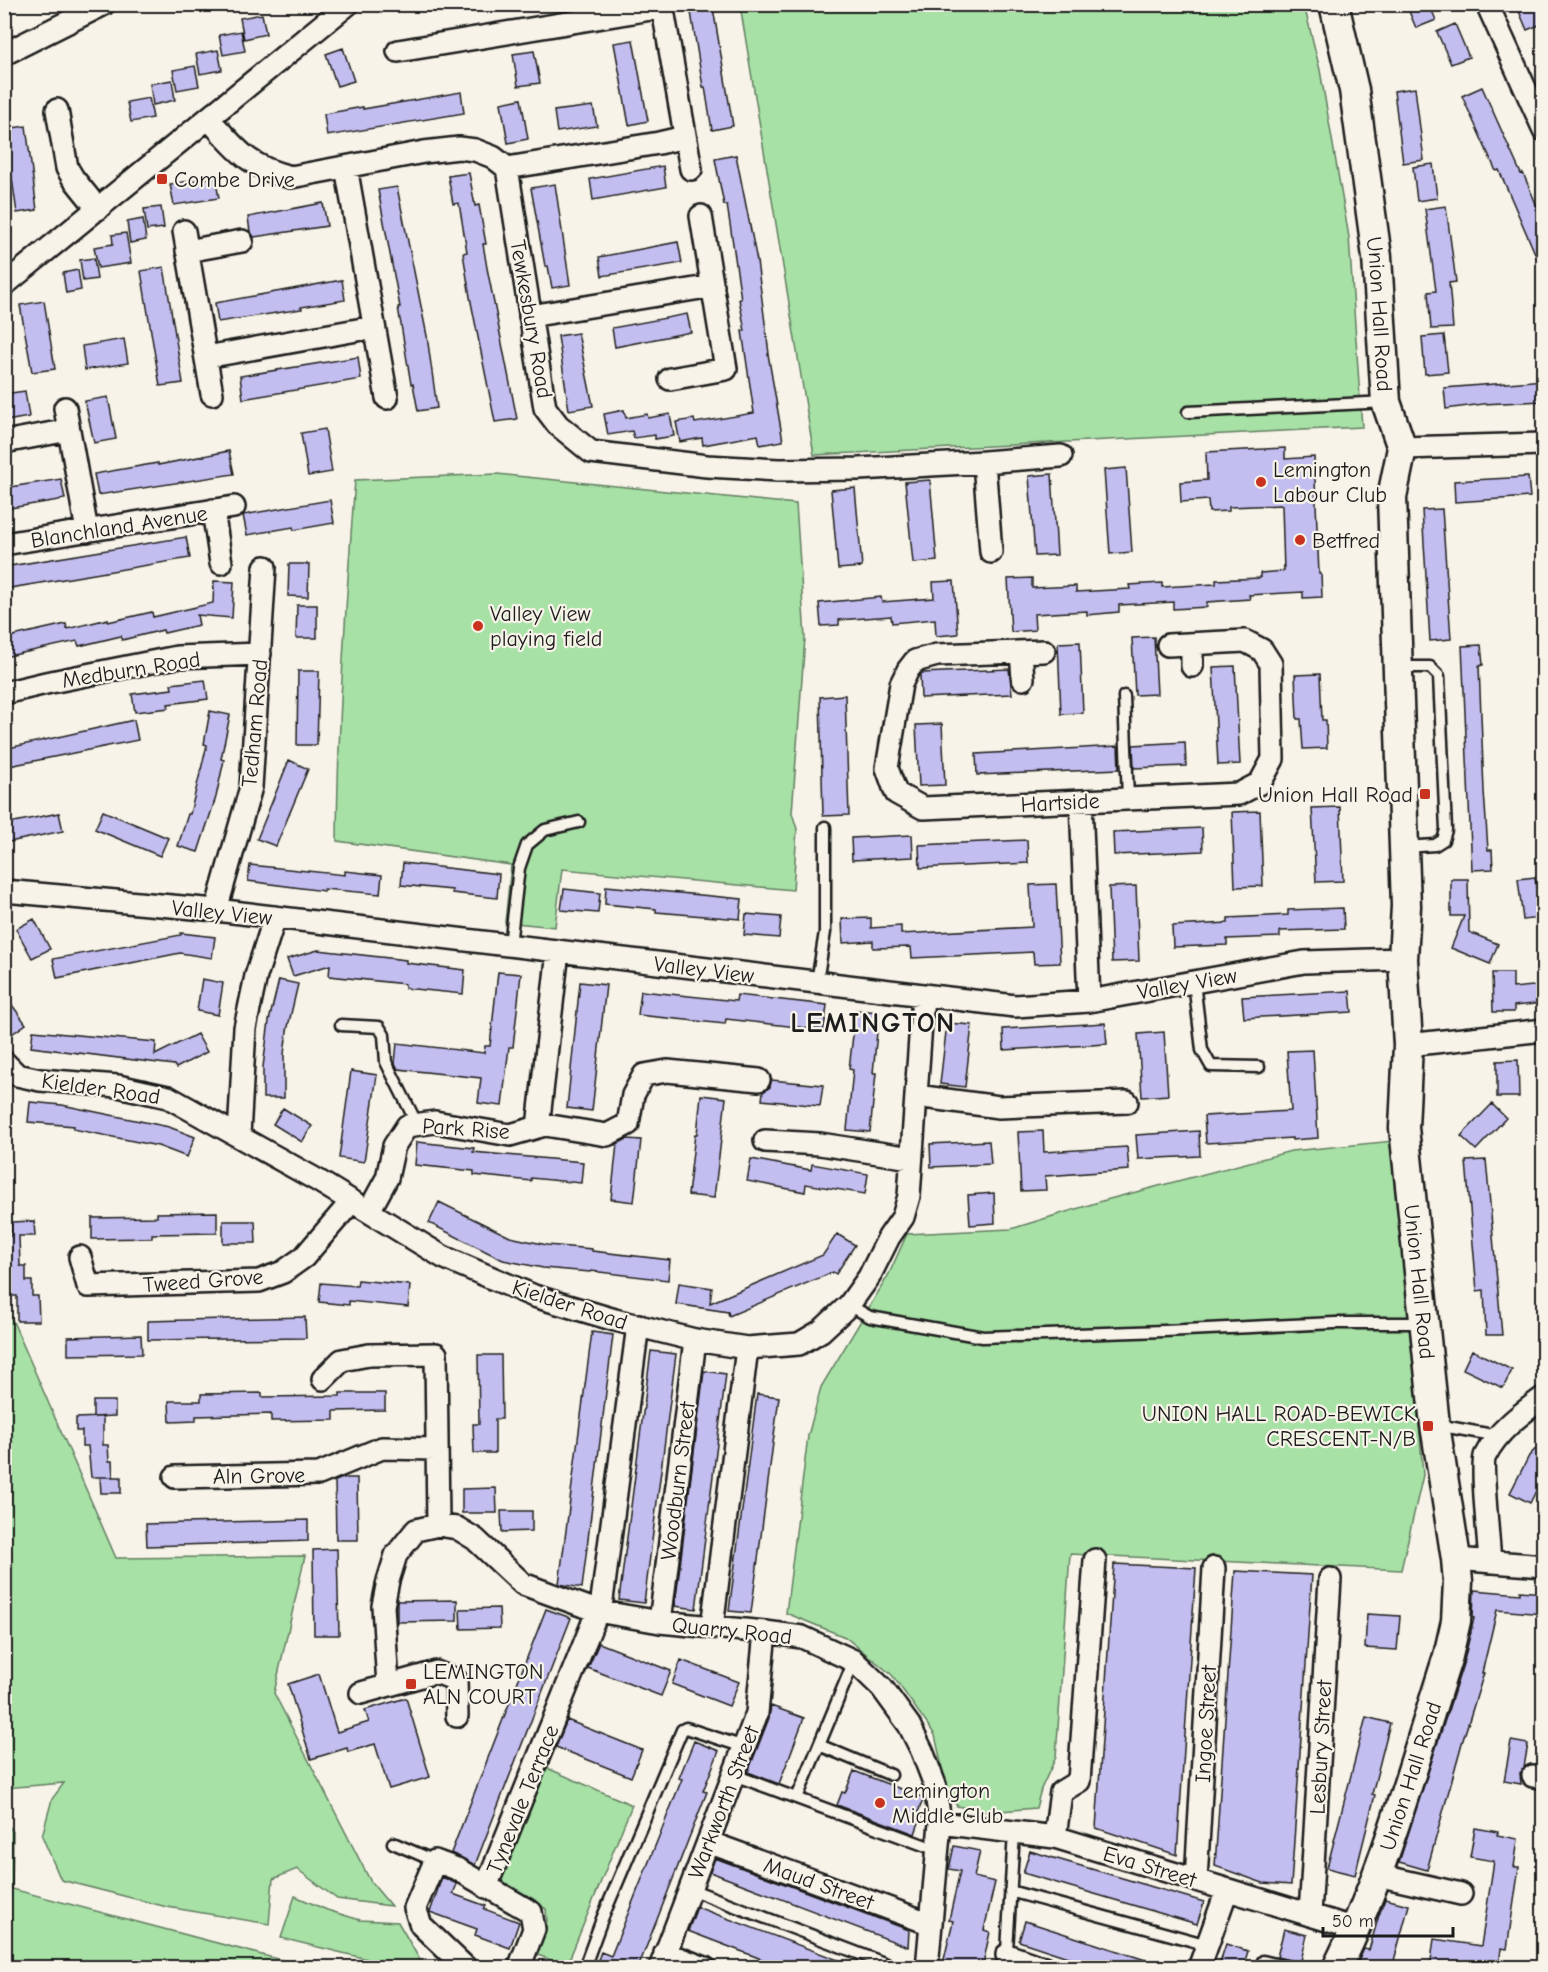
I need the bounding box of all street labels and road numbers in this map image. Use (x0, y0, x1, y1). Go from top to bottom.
street label: Union Hall Road (1360, 235, 1397, 392)
street label: Tewkesbury Road (504, 238, 558, 401)
street label: Blanchland Avenue (29, 500, 209, 554)
street label: Medburn Road (60, 646, 202, 694)
street label: Tedham Road (236, 658, 274, 788)
street label: Hartside (1020, 788, 1100, 818)
street label: Valley View (170, 895, 273, 931)
street label: Valley View (652, 951, 755, 989)
street label: Valley View (1135, 962, 1239, 1006)
street label: Kielder Road (40, 1068, 162, 1110)
street label: Park Rise (421, 1113, 511, 1145)
street label: Union Hall Road (1398, 1203, 1440, 1360)
street label: Tweed Grove (142, 1264, 264, 1298)
street label: Kielder Road (509, 1274, 630, 1336)
street label: Woodburn Street (655, 1400, 701, 1562)
street label: Aln Grove (213, 1462, 305, 1490)
street label: Quarry Road (671, 1612, 793, 1650)
street label: Ingoe Street (1190, 1664, 1222, 1783)
street label: Lesbury Street (1304, 1678, 1338, 1815)
street label: Union Hall Road (1375, 1698, 1447, 1854)
street label: Tynevale Terrace (481, 1721, 565, 1878)
street label: Warkworth Street (683, 1721, 765, 1883)
street label: Eva Street (1100, 1841, 1200, 1894)
street label: Maud Street (760, 1852, 878, 1916)

